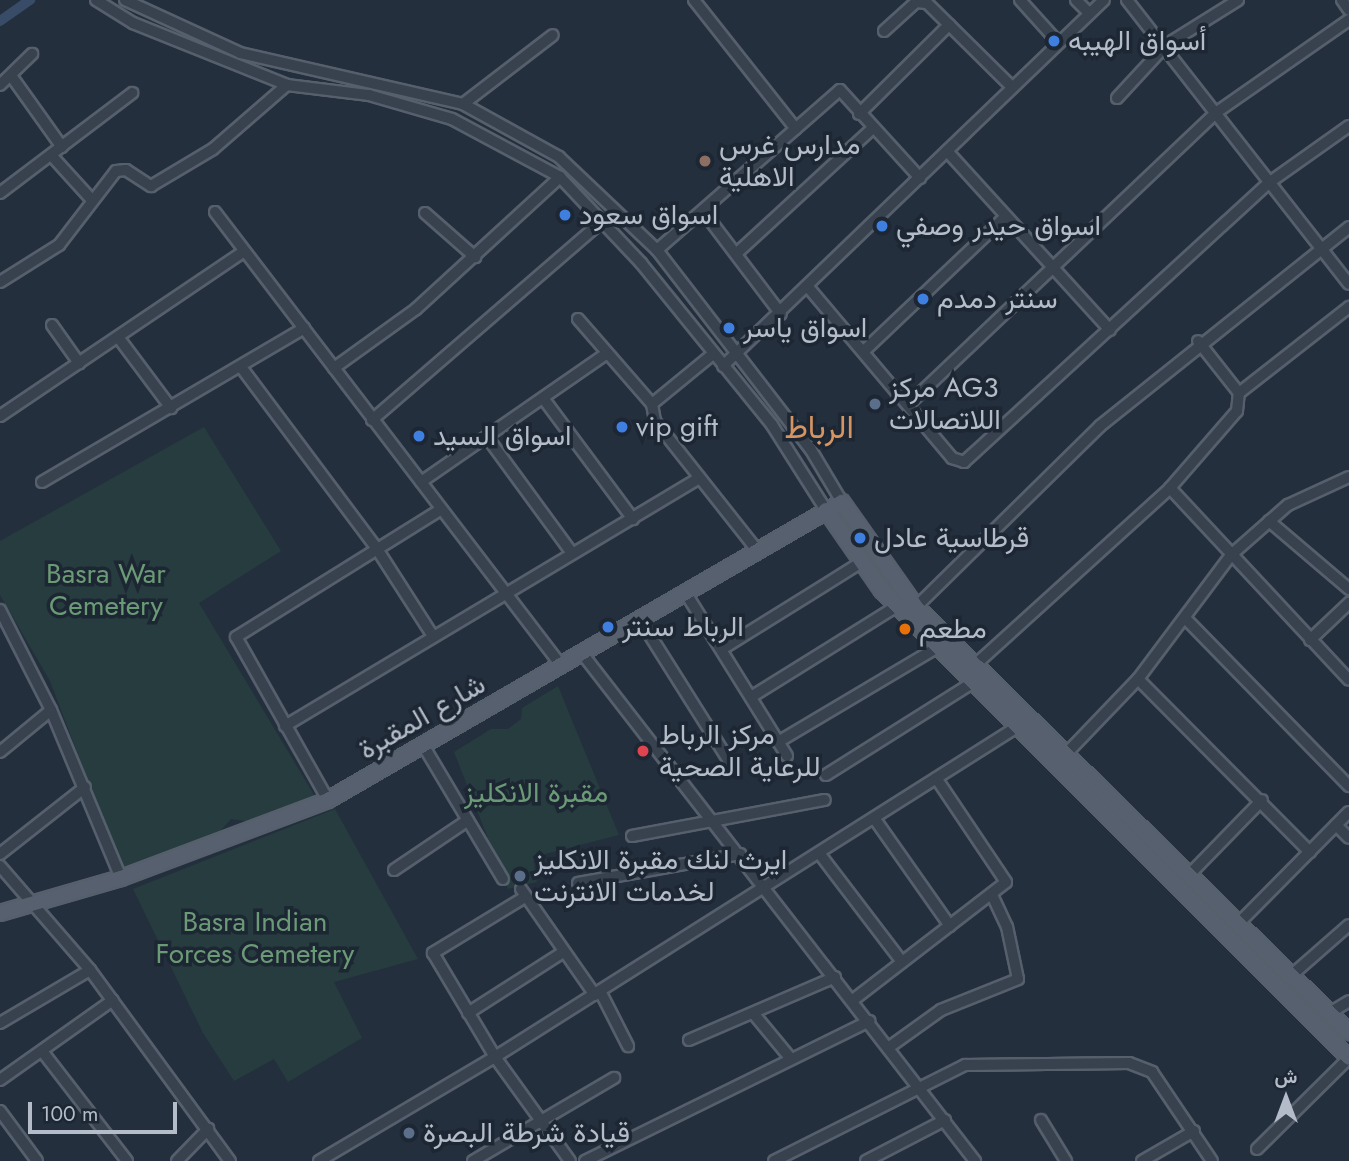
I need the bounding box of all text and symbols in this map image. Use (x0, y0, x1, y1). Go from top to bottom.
place label: أسواق الهيبه (1068, 24, 1206, 58)
marker: أسواق الهيبه (1046, 33, 1062, 49)
place label: مدارس غرس الاهلية (719, 128, 861, 194)
marker: مدارس غرس الاهلية (697, 153, 713, 169)
place label: اسواق سعود (579, 198, 718, 232)
marker: اسواق سعود (557, 207, 573, 223)
place label: اسواق حيدر وصفي (896, 209, 1101, 243)
marker: اسواق حيدر وصفي (874, 218, 890, 234)
place label: سنتر دمدم (937, 282, 1058, 316)
marker: سنتر دمدم (915, 291, 931, 307)
place label: اسواق ياسر (743, 311, 867, 345)
marker: اسواق ياسر (721, 320, 737, 336)
place label: مركز AG3 اللاتصالات (889, 371, 1001, 437)
marker: مركز AG3 اللاتصالات (867, 396, 883, 412)
district label: الرباط (784, 408, 854, 446)
place label: vip gift (636, 410, 718, 444)
place label: اسواق السيد (433, 419, 572, 453)
marker: vip gift (614, 419, 630, 435)
marker: اسواق السيد (411, 428, 427, 444)
place label: قرطاسية عادل (874, 521, 1029, 555)
marker: قرطاسية عادل (852, 530, 868, 546)
park label: Basra War Cemetery (46, 557, 166, 623)
place label: الرباط سنتر (622, 610, 744, 644)
place label: مطعم (919, 612, 987, 646)
marker: الرباط سنتر (600, 619, 616, 635)
marker: مطعم (897, 621, 913, 637)
street label: شارع المقبرة (353, 667, 491, 767)
place label: مركز الرباط للرعاية الصحية (659, 718, 821, 784)
marker: مركز الرباط للرعاية الصحية (633, 741, 653, 761)
park label: مقبرة الانكليز (464, 776, 608, 810)
place label: ايرث لنك مقبرة الانكليز لخدمات الانترنت (534, 843, 787, 909)
marker: ايرث لنك مقبرة الانكليز لخدمات الانترنت (512, 868, 528, 884)
park label: Basra Indian Forces Cemetery (156, 905, 354, 971)
north arrow (1251, 1063, 1321, 1133)
text: ش (1275, 1063, 1297, 1090)
scale bar (32, 1088, 180, 1132)
text: 100 m (41, 1099, 98, 1129)
place label: قيادة شرطة البصرة (423, 1116, 630, 1150)
marker: قيادة شرطة البصرة (401, 1125, 417, 1141)

